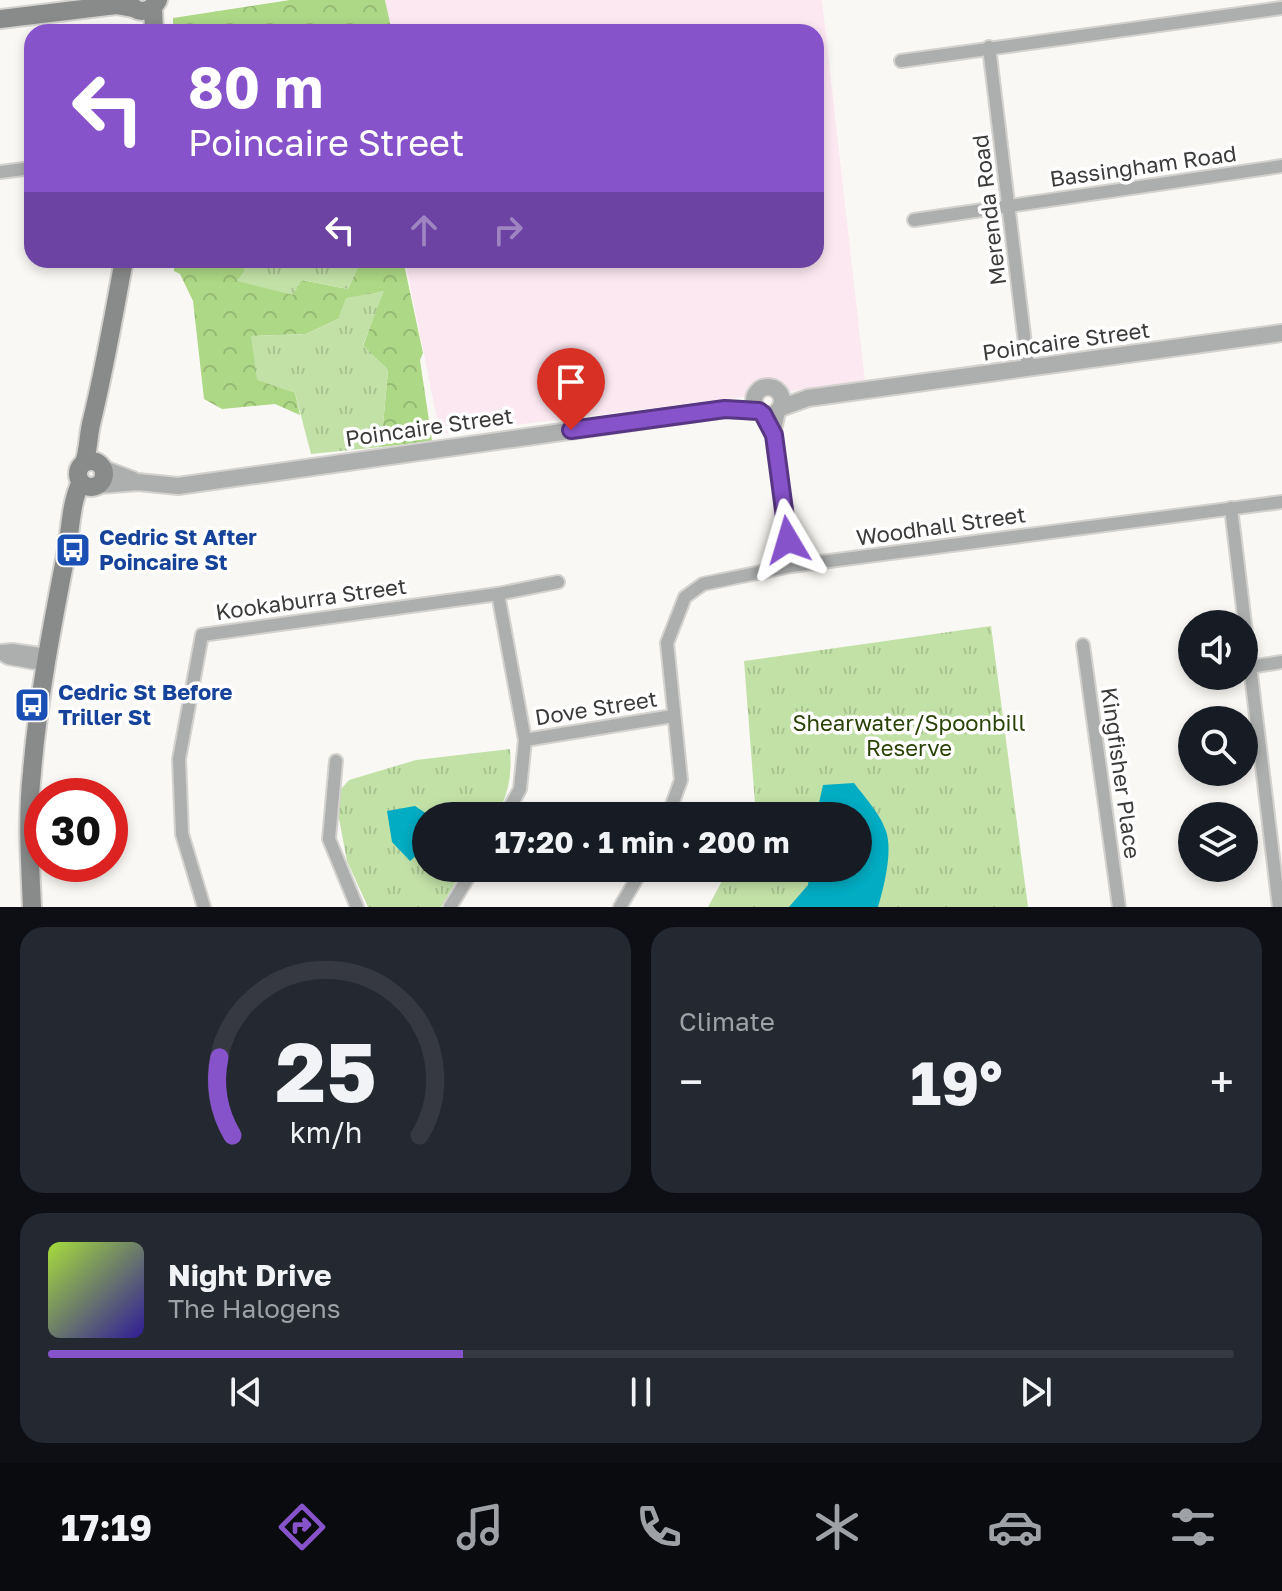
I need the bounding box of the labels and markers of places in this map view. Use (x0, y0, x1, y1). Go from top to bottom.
pin (537, 348, 605, 430)
place label: Cedric St After Poincaire St (99, 523, 257, 575)
bus stop icon: Cedric St After Poincaire St (54, 531, 92, 569)
place label: Cedric St Before Triller St (58, 678, 232, 730)
bus stop icon: Cedric St Before Triller St (13, 686, 51, 724)

